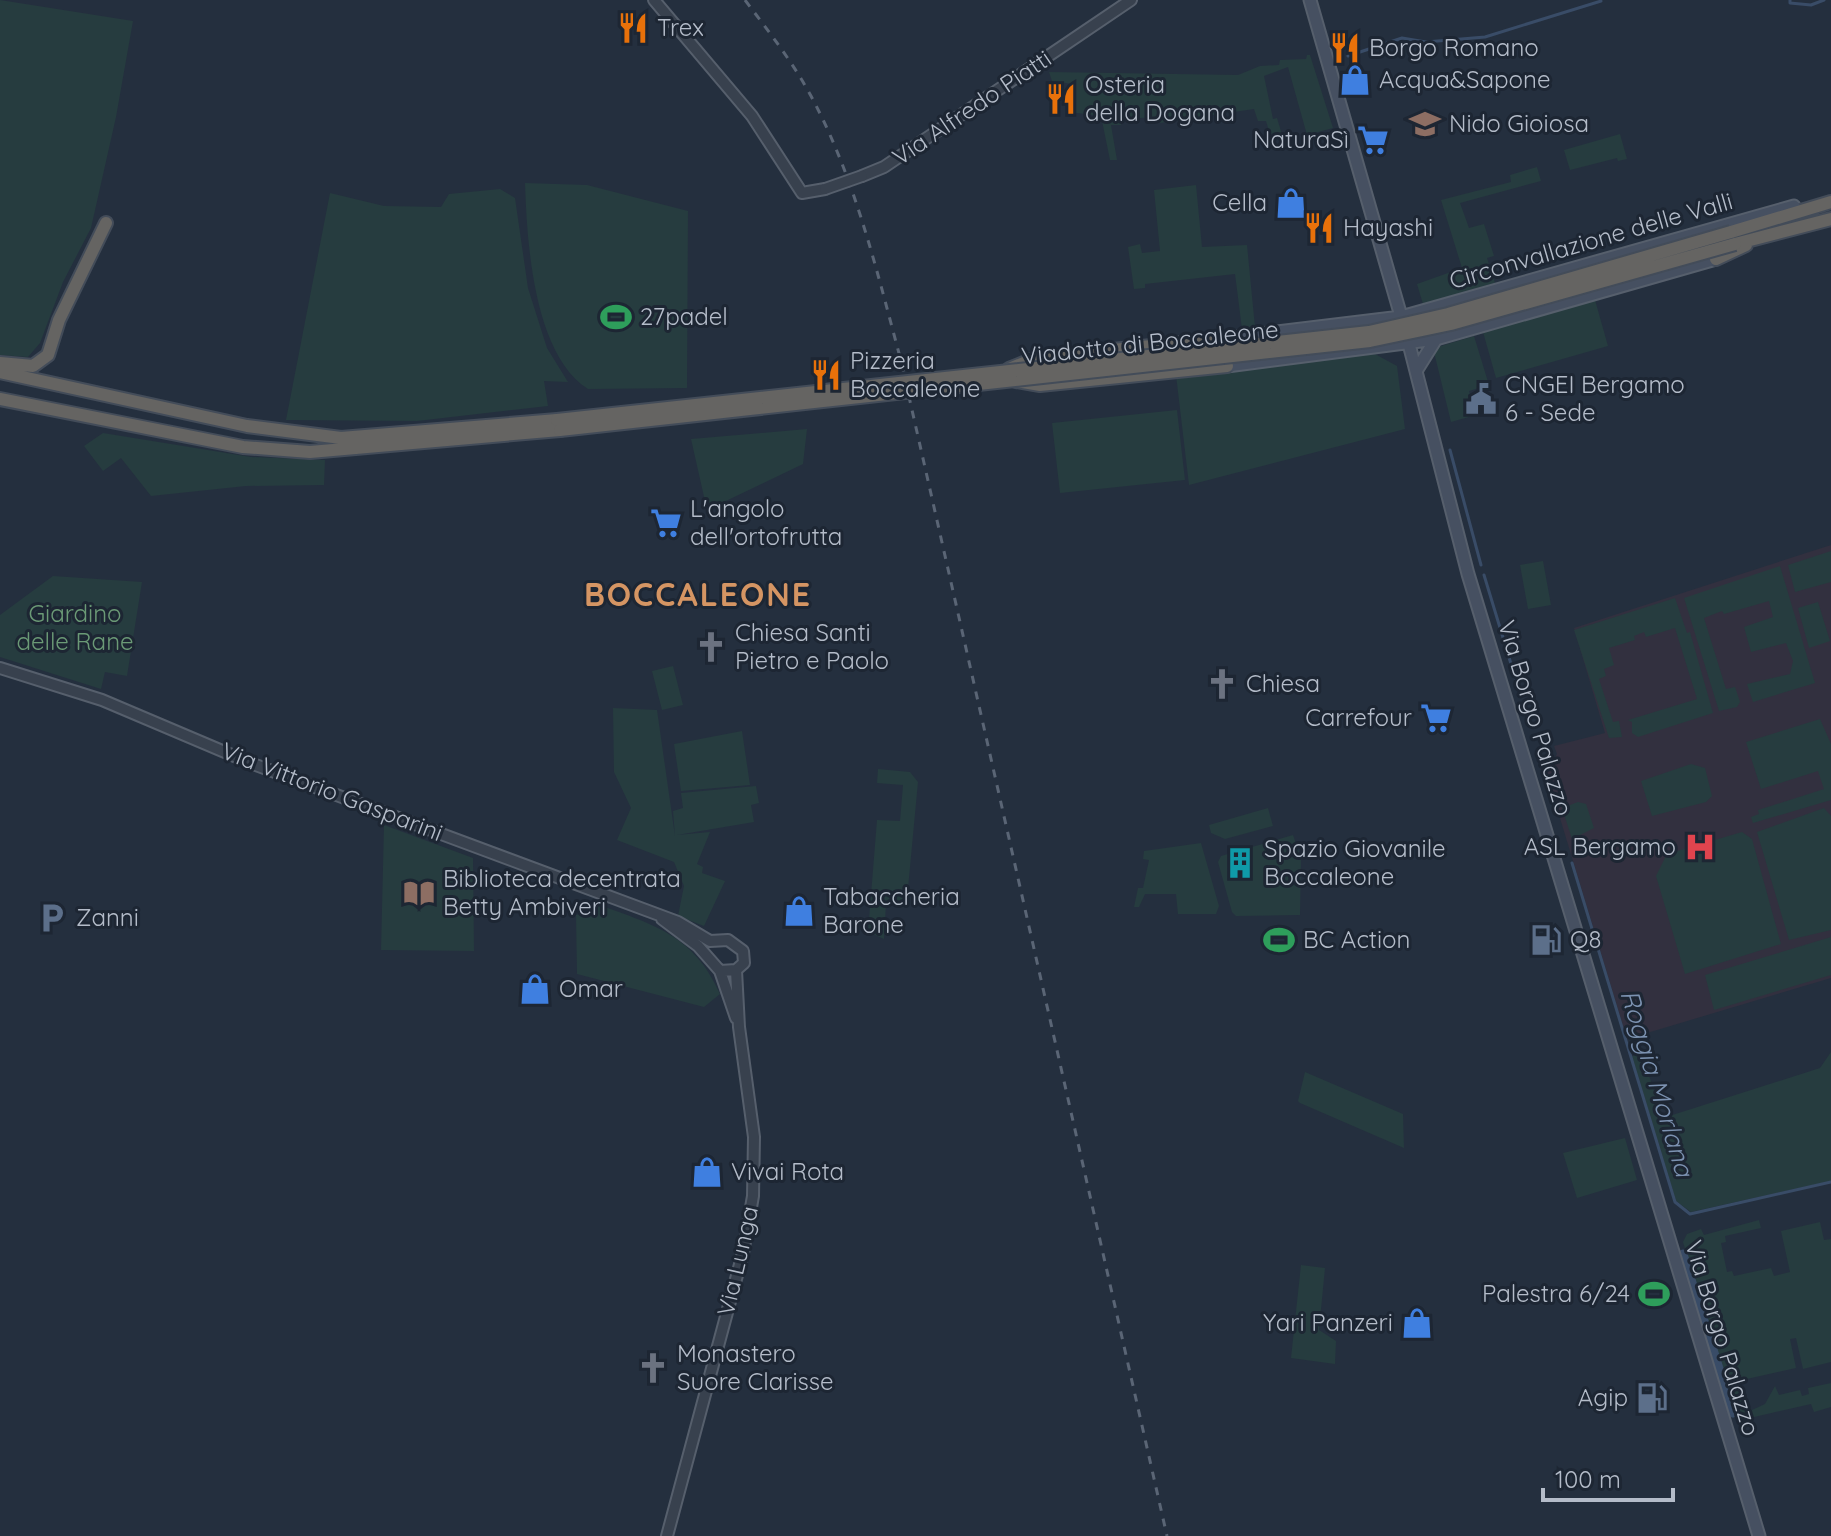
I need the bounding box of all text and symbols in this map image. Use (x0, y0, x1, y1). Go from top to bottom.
restaurant icon: Trex (616, 11, 650, 45)
place label: Trex (657, 12, 704, 42)
restaurant icon: Borgo Romano (1328, 31, 1362, 65)
place label: Borgo Romano (1369, 32, 1539, 62)
street label: Via Alfredo Piatti (886, 43, 1057, 171)
shop icon: Acqua&Sapone (1338, 63, 1372, 97)
place label: Acqua&Sapone (1379, 64, 1551, 94)
place label: Osteria della Dogana (1085, 69, 1235, 127)
restaurant icon: Osteria della Dogana (1044, 82, 1078, 116)
school or university icon: Nido Gioiosa (1408, 107, 1442, 141)
place label: Nido Gioiosa (1449, 108, 1589, 138)
supermarket icon: NaturaSì (1356, 123, 1390, 157)
place label: NaturaSì (1253, 124, 1349, 154)
street label: Circonvallazione delle Valli (1446, 185, 1736, 295)
shop icon: Cella (1274, 186, 1308, 220)
place label: Cella (1212, 187, 1267, 217)
restaurant icon: Hayashi (1302, 211, 1336, 245)
place label: Hayashi (1343, 212, 1433, 242)
sports icon: 27padel (599, 300, 633, 334)
place label: 27padel (640, 301, 728, 331)
street label: Viadotto di Boccaleone (1020, 314, 1280, 370)
place label: Pizzeria Boccaleone (850, 345, 980, 403)
restaurant icon: Pizzeria Boccaleone (809, 358, 843, 392)
place label: CNGEI Bergamo 6 - Sede (1505, 369, 1685, 427)
public building icon: CNGEI Bergamo 6 - Sede (1464, 382, 1498, 416)
place label: L'angolo dell'ortofrutta (690, 493, 842, 551)
supermarket icon: L'angolo dell'ortofrutta (649, 506, 683, 540)
district label: BOCCALEONE (584, 574, 812, 614)
park label: Giardino delle Rane (16, 598, 134, 656)
street label: Via Borgo Palazzo (1492, 616, 1580, 819)
place label: Chiesa Santi Pietro e Paolo (735, 617, 889, 675)
church icon: Chiesa Santi Pietro e Paolo (694, 630, 728, 664)
church icon: Chiesa (1205, 667, 1239, 701)
place label: Chiesa (1246, 668, 1320, 698)
supermarket icon: Carrefour (1419, 701, 1453, 735)
place label: Carrefour (1305, 702, 1412, 732)
street label: Via Vittorio Gasparini (217, 735, 447, 847)
hospital icon: ASL Bergamo (1683, 830, 1717, 864)
place label: ASL Bergamo (1524, 831, 1676, 861)
place label: Spazio Giovanile Boccaleone (1264, 833, 1446, 891)
building icon: Spazio Giovanile Boccaleone (1223, 846, 1257, 880)
place label: Biblioteca decentrata Betty Ambiveri (443, 863, 681, 921)
library icon: Biblioteca decentrata Betty Ambiveri (402, 876, 436, 910)
place label: Tabaccheria Barone (823, 881, 960, 939)
shop icon: Tabaccheria Barone (782, 894, 816, 928)
parking icon: Zanni (35, 901, 69, 935)
place label: Zanni (76, 902, 139, 932)
sports icon: BC Action (1262, 923, 1296, 957)
fuel station icon: Q8 (1529, 923, 1563, 957)
place label: BC Action (1303, 924, 1410, 954)
place label: Q8 (1570, 924, 1602, 954)
shop icon: Omar (518, 972, 552, 1006)
place label: Omar (559, 973, 623, 1003)
water label: Roggia Morlana (1613, 985, 1702, 1181)
shop icon: Vivai Rota (690, 1155, 724, 1189)
place label: Vivai Rota (731, 1156, 844, 1186)
street label: Via Lunga (710, 1203, 764, 1319)
street label: Via Borgo Palazzo (1679, 1236, 1767, 1439)
sports icon: Palestra 6/24 (1637, 1277, 1671, 1311)
place label: Palestra 6/24 (1482, 1278, 1630, 1308)
shop icon: Yari Panzeri (1400, 1306, 1434, 1340)
place label: Yari Panzeri (1263, 1307, 1393, 1337)
place label: Monastero Suore Clarisse (677, 1338, 834, 1396)
church icon: Monastero Suore Clarisse (636, 1351, 670, 1385)
fuel station icon: Agip (1635, 1381, 1669, 1415)
place label: Agip (1578, 1382, 1628, 1412)
scale bar (1543, 1452, 1673, 1502)
text: 100 m (1555, 1464, 1621, 1494)

